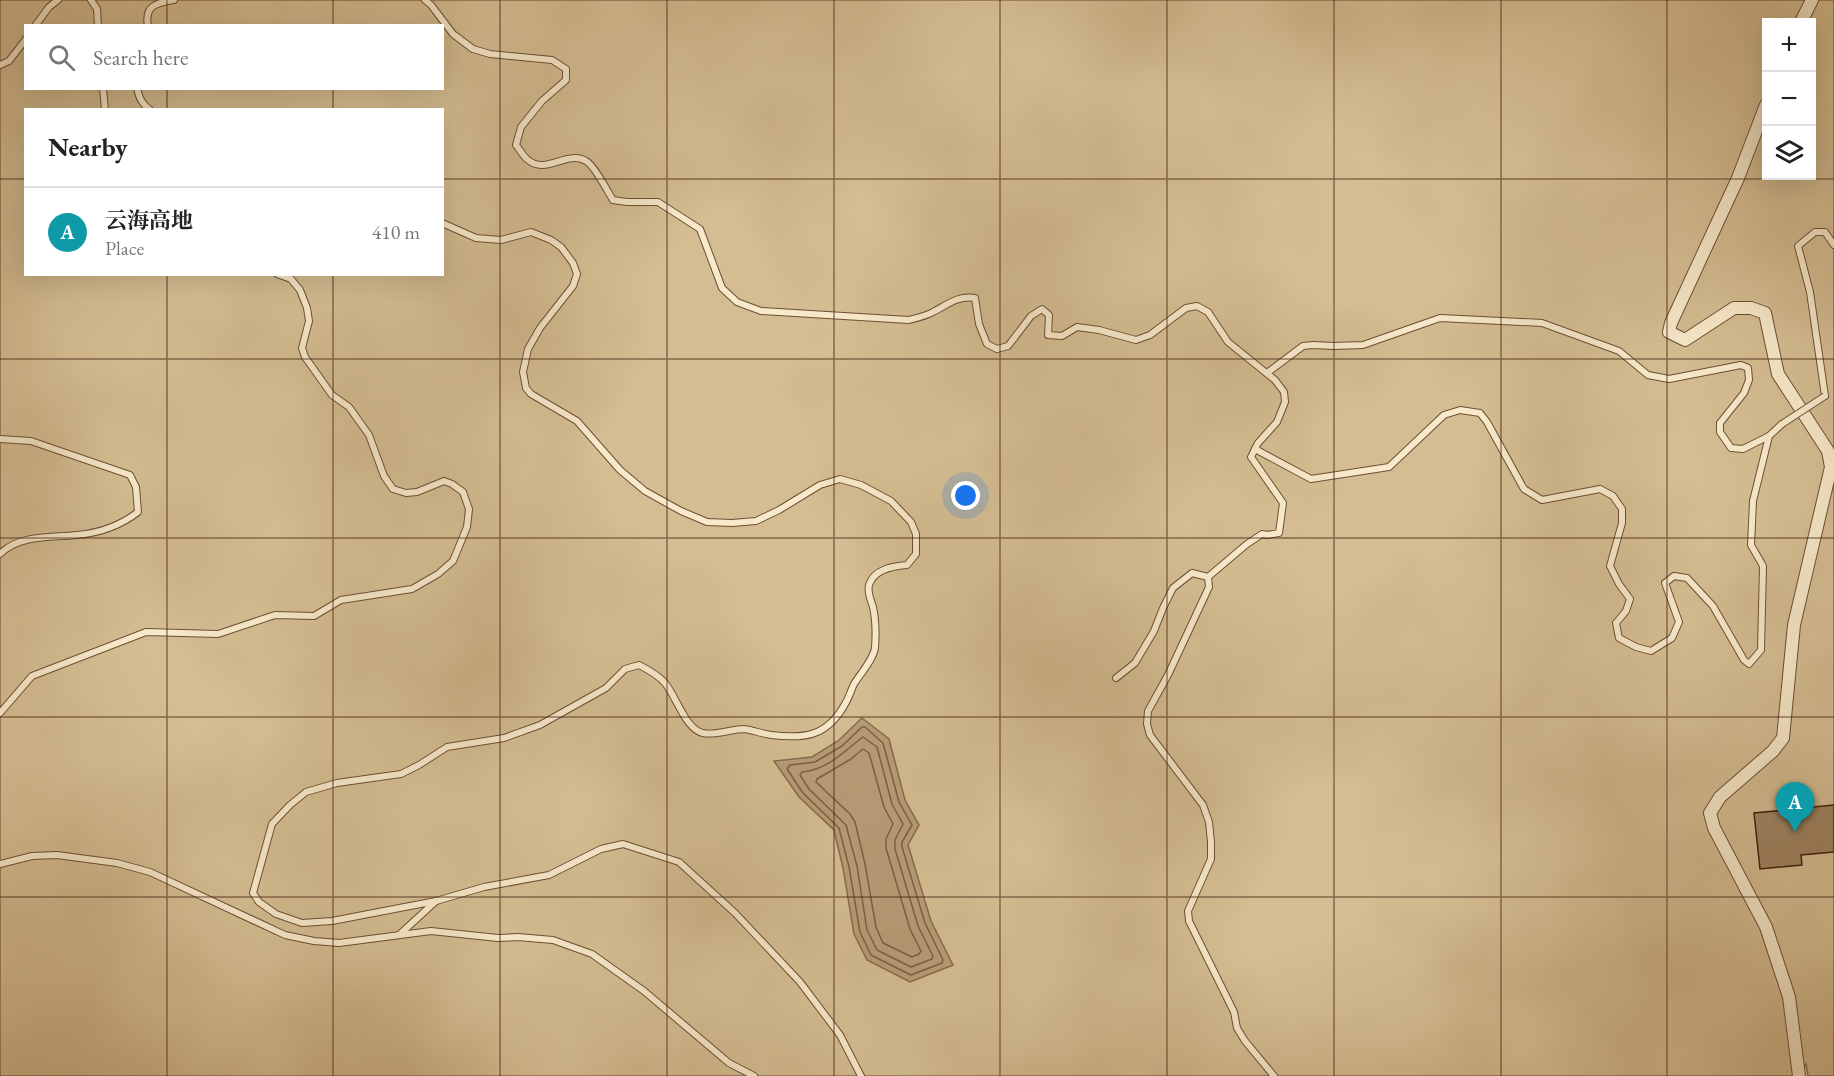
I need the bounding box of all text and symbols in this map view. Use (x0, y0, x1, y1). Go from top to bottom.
map controls (1762, 18, 1816, 180)
button: + (1762, 18, 1816, 72)
search box (24, 24, 444, 90)
icon: search (45, 41, 78, 74)
text: Search here (93, 43, 188, 72)
button: − (1762, 72, 1816, 126)
button: layers (1762, 126, 1816, 180)
text: Nearby (48, 130, 128, 164)
text: 云海高地 (105, 206, 193, 235)
text: A (60, 219, 75, 245)
text: 410 m (372, 219, 420, 245)
text: Place (105, 235, 144, 261)
your location (951, 481, 980, 510)
pin: A (1776, 782, 1814, 832)

